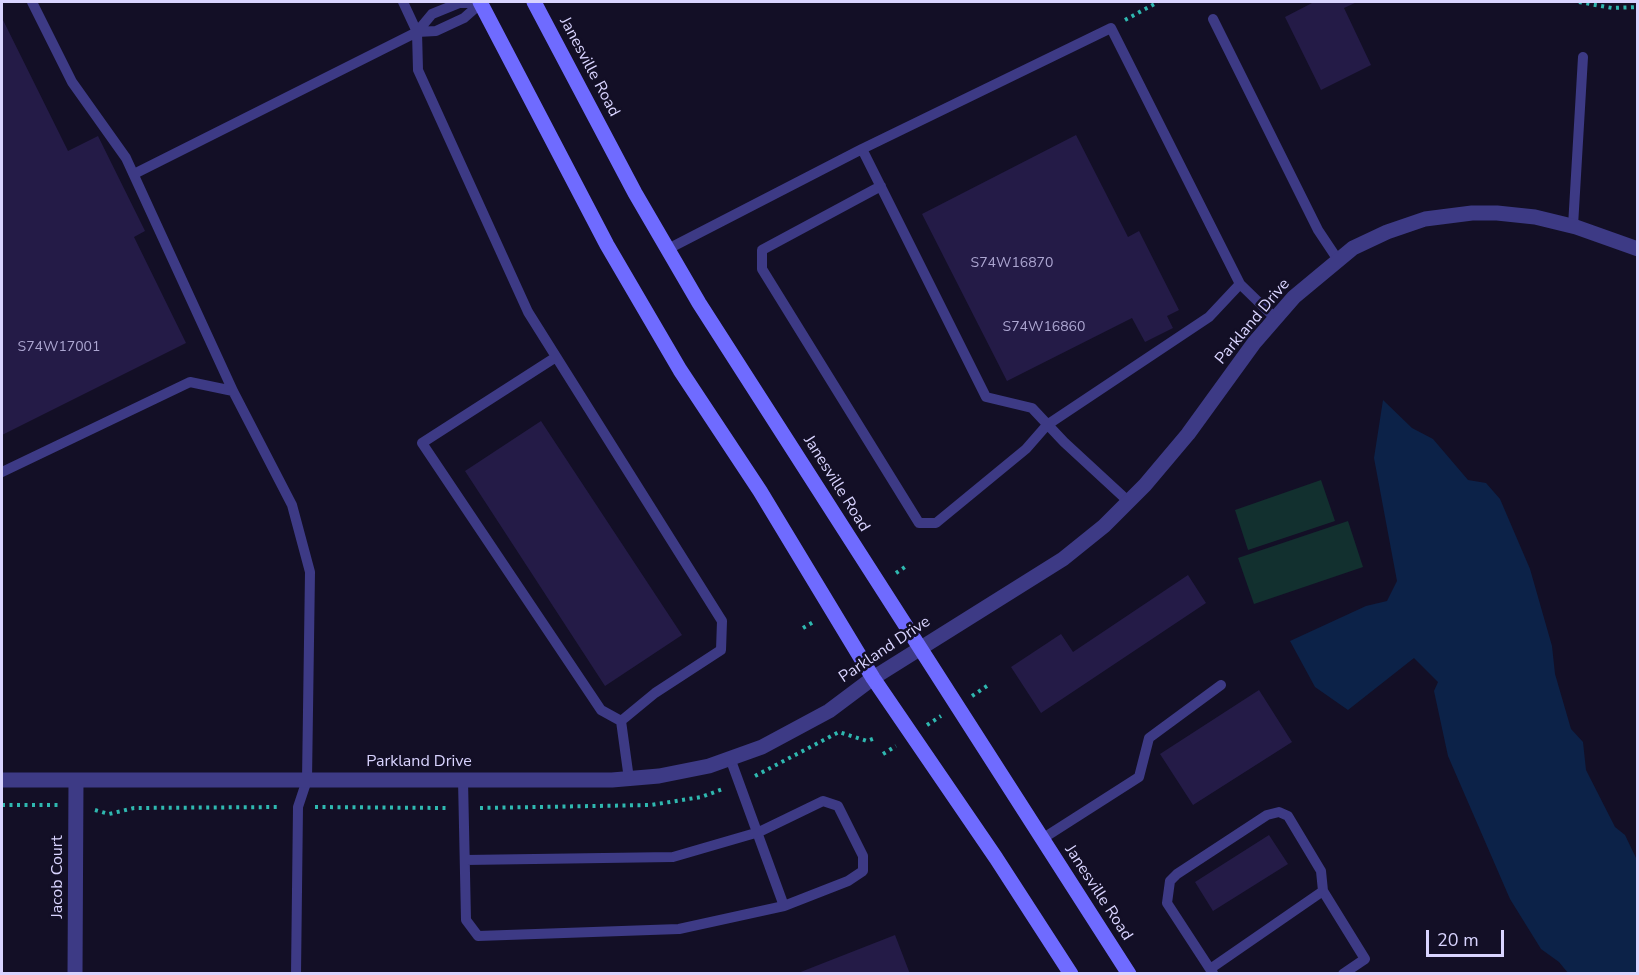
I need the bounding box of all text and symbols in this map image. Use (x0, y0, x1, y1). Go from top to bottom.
street label: Janesville Road (555, 14, 623, 120)
house number: S74W16870 (971, 256, 1053, 272)
street label: Parkland Drive (1212, 275, 1294, 369)
house number: S74W16860 (1003, 320, 1085, 336)
house number: S74W17001 (18, 340, 100, 356)
street label: Janesville Road (799, 432, 873, 536)
street label: Parkland Drive (836, 613, 934, 687)
street label: Parkland Drive (366, 752, 472, 772)
street label: Jacob Court (48, 835, 68, 919)
street label: Janesville Road (1060, 842, 1136, 944)
scale bar (1429, 918, 1507, 956)
text: 20 m (1437, 928, 1479, 952)

